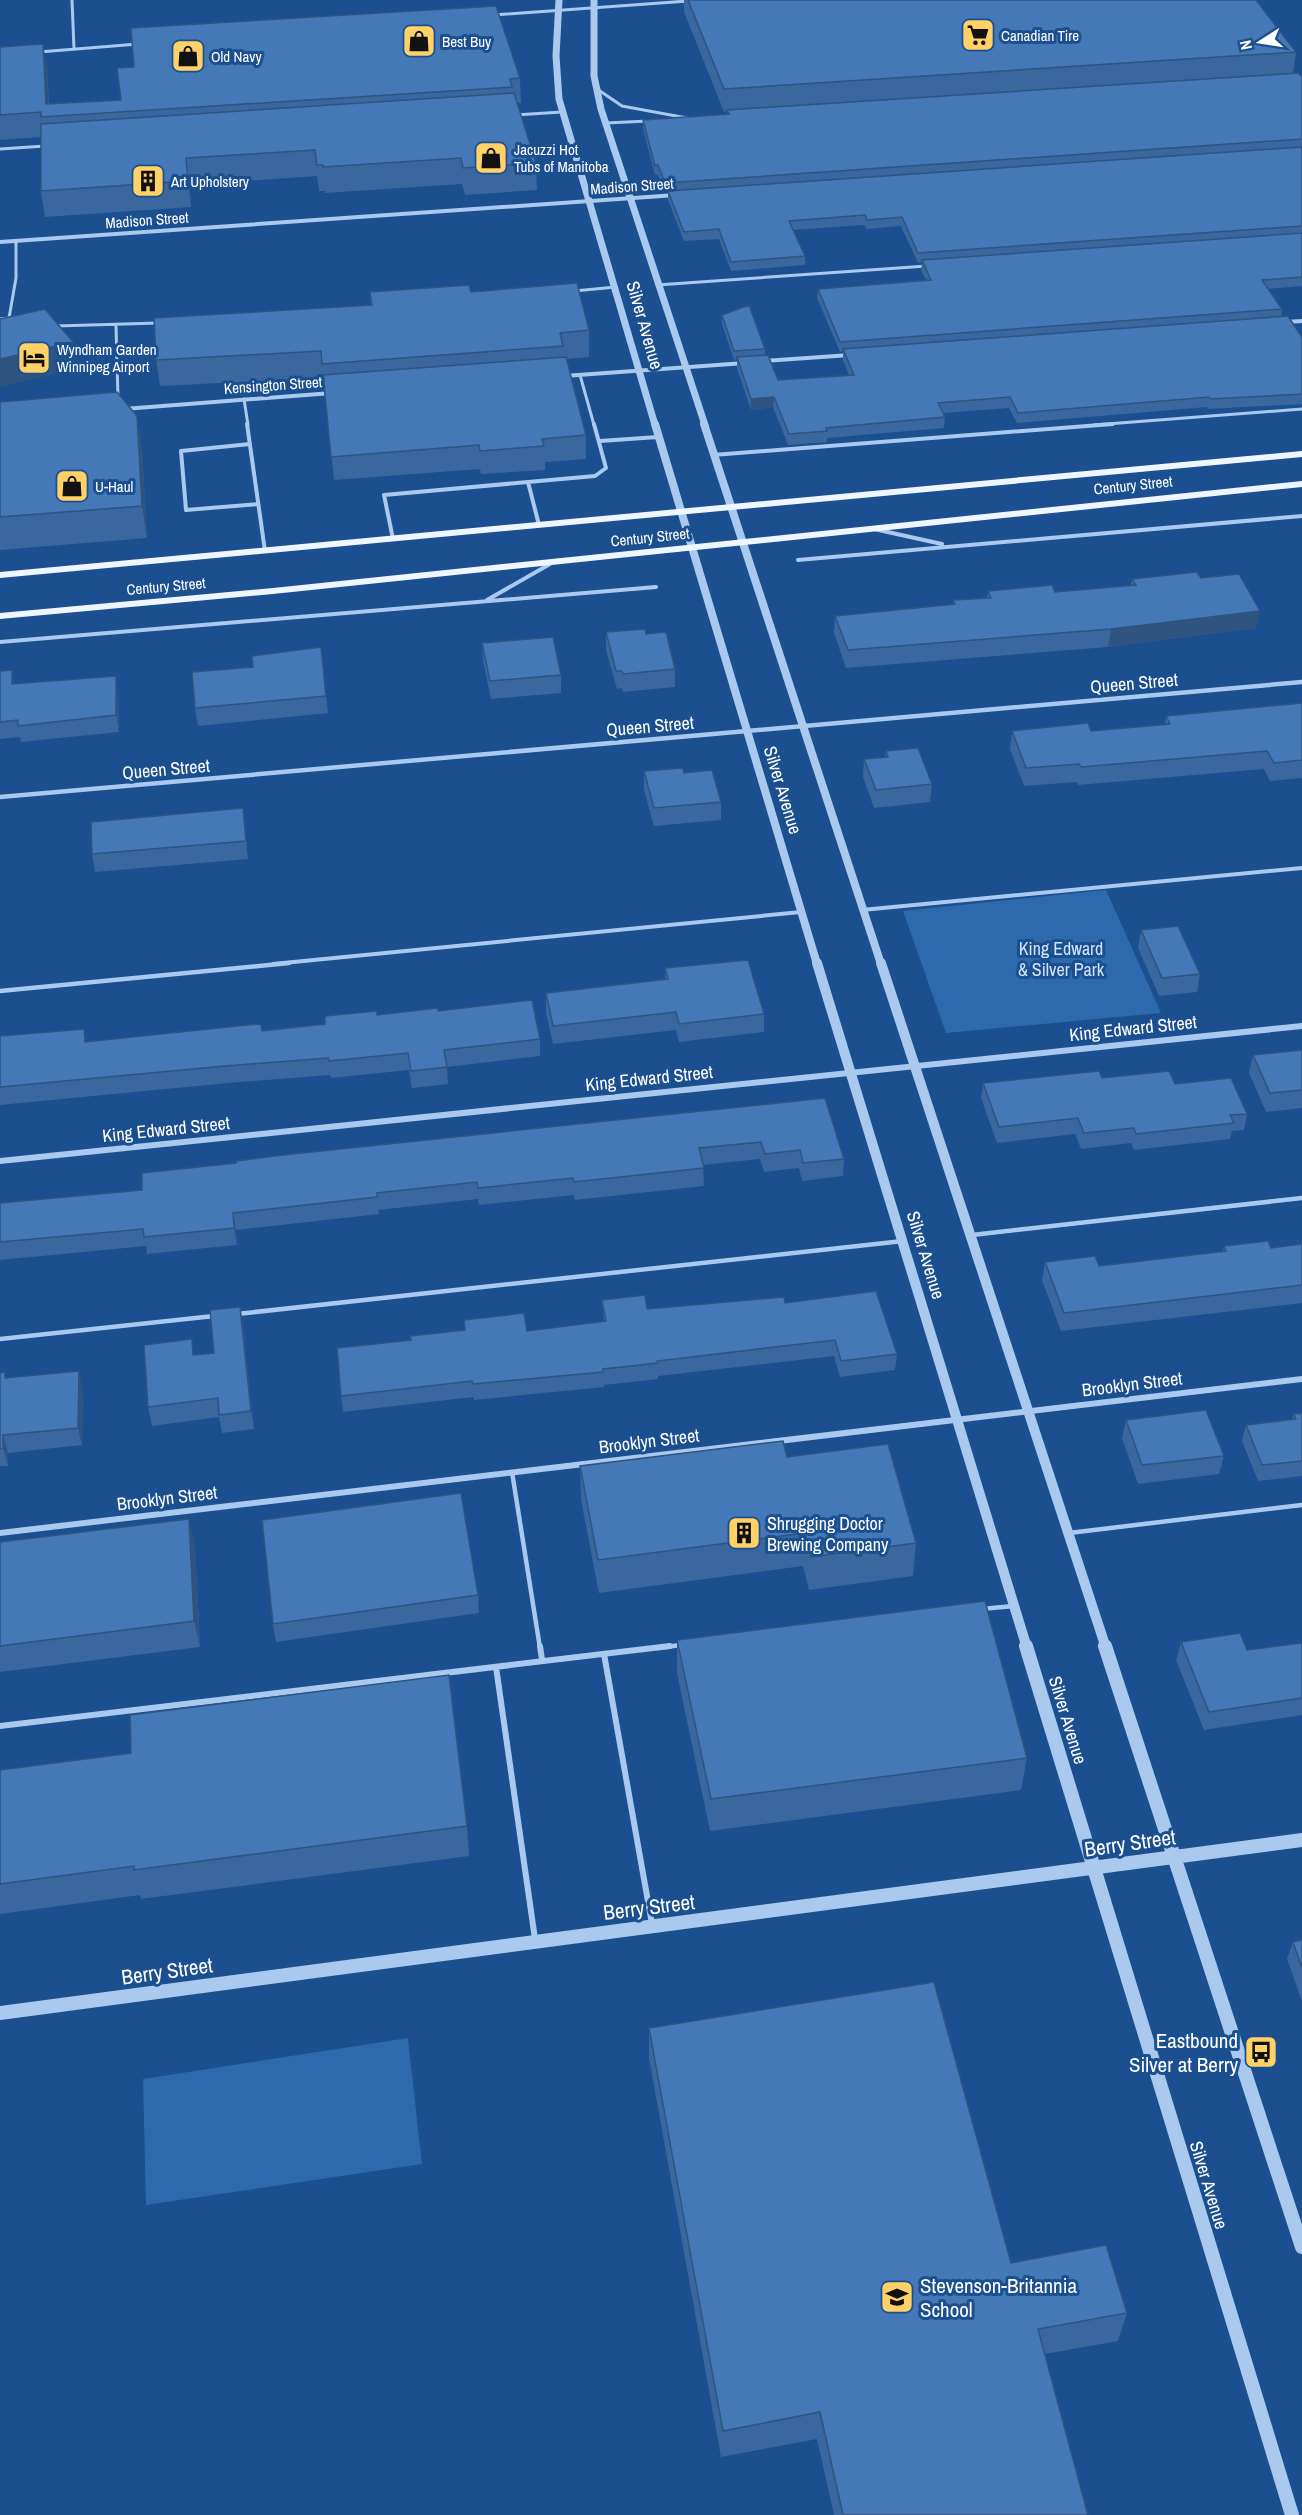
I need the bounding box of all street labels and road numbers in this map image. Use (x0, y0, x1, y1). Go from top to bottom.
street label: Madison Street (590, 173, 675, 199)
street label: Madison Street (105, 207, 190, 233)
street label: Silver Avenue (620, 278, 670, 372)
street label: Kensington Street (223, 371, 323, 399)
street label: Century Street (1092, 470, 1174, 500)
street label: Century Street (609, 522, 691, 552)
street label: Century Street (126, 572, 207, 600)
street label: Queen Street (1089, 667, 1179, 699)
street label: Queen Street (605, 710, 695, 742)
street label: Silver Avenue (758, 743, 808, 837)
street label: Queen Street (121, 753, 211, 785)
street label: King Edward Street (1068, 1009, 1198, 1047)
street label: King Edward Street (584, 1059, 714, 1097)
street label: King Edward Street (101, 1110, 231, 1148)
street label: Silver Avenue (901, 1208, 951, 1302)
street label: Brooklyn Street (1080, 1365, 1184, 1403)
street label: Brooklyn Street (597, 1422, 701, 1460)
street label: Brooklyn Street (115, 1479, 219, 1517)
street label: Silver Avenue (1043, 1673, 1093, 1767)
street label: Berry Street (1082, 1822, 1178, 1864)
street label: Berry Street (602, 1887, 697, 1927)
street label: Berry Street (119, 1950, 215, 1992)
street label: Silver Avenue (1184, 2138, 1234, 2232)

